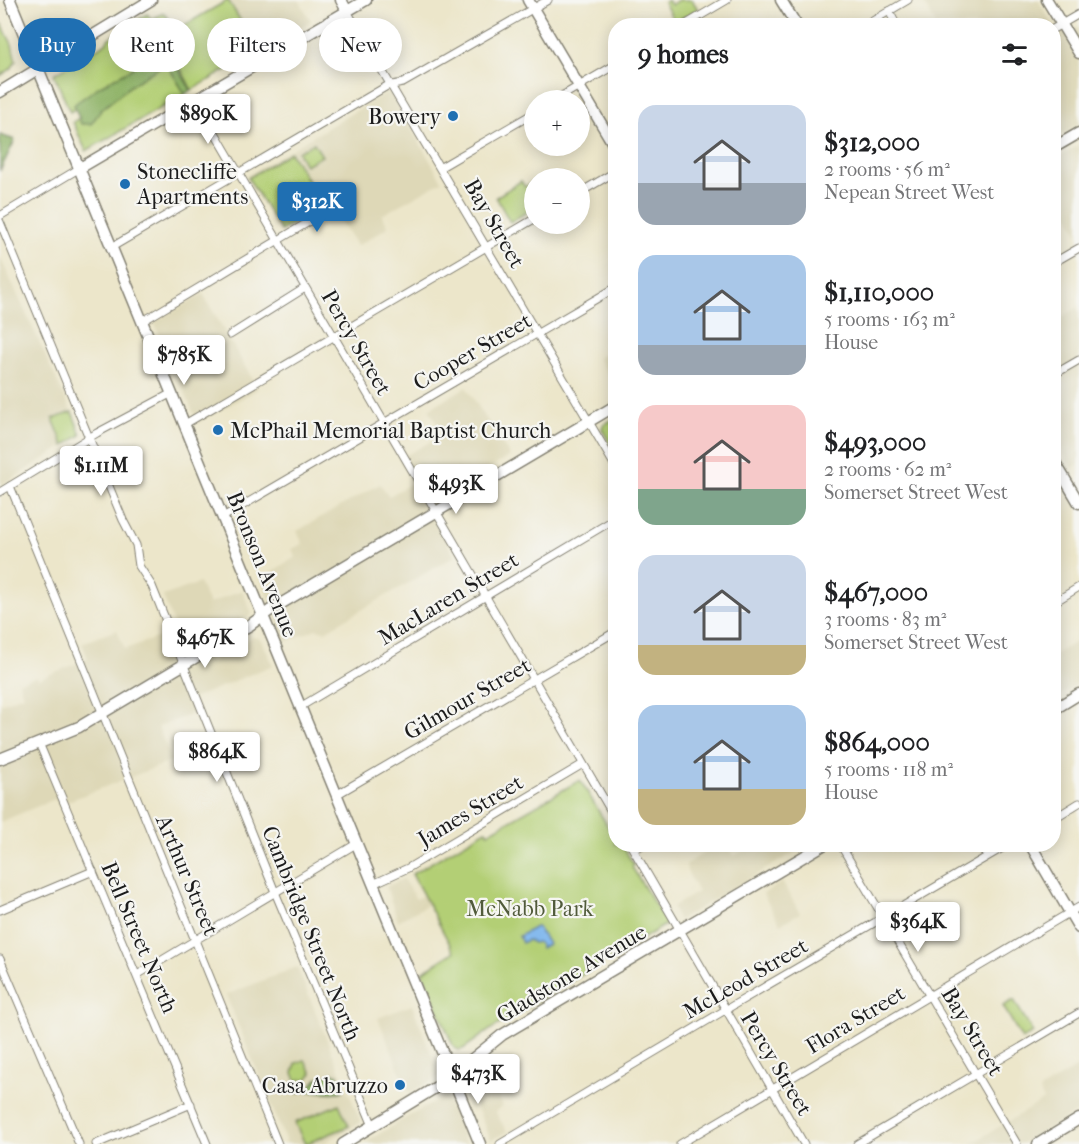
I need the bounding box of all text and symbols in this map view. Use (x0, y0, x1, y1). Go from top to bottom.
chip: Buy (18, 18, 96, 72)
chip: Rent (108, 18, 195, 72)
chip: Filters (207, 18, 307, 72)
chip: New (319, 18, 402, 72)
icon: filters (998, 38, 1031, 71)
text: 9 homes (638, 39, 729, 70)
map controls (524, 90, 590, 234)
button: + (524, 90, 590, 156)
pin: $890K (166, 94, 250, 145)
text: $890K (179, 102, 237, 125)
place label: Bowery (368, 104, 442, 130)
marker: Bowery (446, 109, 460, 123)
text: $312,000 (824, 127, 920, 158)
icon: home (686, 129, 758, 201)
text: 2 rooms · 56 m² (824, 158, 950, 181)
place label: Stonecliffe Apartments (136, 159, 248, 210)
button: − (524, 168, 590, 234)
street label: Bay Street (458, 174, 530, 273)
marker: Stonecliffe Apartments (118, 177, 132, 191)
text: Nepean Street West (824, 181, 994, 204)
pin: $312K (275, 182, 359, 233)
text: $312K (291, 190, 343, 213)
text: $1,110,000 (824, 277, 934, 308)
icon: home (686, 279, 758, 351)
street label: Percy Street (316, 285, 397, 400)
street label: Cooper Street (409, 308, 536, 396)
text: 5 rooms · 163 m² (824, 308, 955, 331)
text: House (824, 331, 878, 354)
pin: $785K (142, 335, 226, 386)
text: $785K (157, 343, 211, 366)
place label: McPhail Memorial Baptist Church (230, 418, 552, 444)
marker: McPhail Memorial Baptist Church (211, 423, 225, 437)
text: $493,000 (824, 427, 926, 458)
icon: home (686, 429, 758, 501)
pin: $1.11M (52, 446, 150, 497)
text: $1.11M (74, 454, 128, 477)
text: 2 rooms · 62 m² (824, 458, 951, 481)
pin: $493K (414, 464, 498, 515)
text: $493K (428, 472, 484, 495)
text: Somerset Street West (824, 481, 1008, 504)
street label: Bronson Avenue (221, 488, 303, 641)
street label: MacLaren Street (374, 547, 523, 651)
text: $467,000 (824, 577, 928, 608)
icon: home (686, 579, 758, 651)
text: 3 rooms · 83 m² (824, 608, 947, 631)
pin: $467K (163, 618, 247, 669)
text: $467K (176, 626, 234, 649)
text: Somerset Street West (824, 631, 1008, 654)
street label: Gilmour Street (400, 652, 536, 746)
text: $864,000 (824, 727, 930, 758)
icon: home (686, 729, 758, 801)
pin: $864K (175, 732, 259, 783)
text: $864K (188, 740, 246, 763)
text: 5 rooms · 118 m² (824, 758, 953, 781)
street label: James Street (412, 769, 528, 853)
text: House (824, 781, 878, 804)
street label: Arthur Street (150, 810, 224, 940)
street label: Cambridge Street North (256, 822, 366, 1045)
street label: Bell Street North (96, 858, 183, 1018)
park label: McNabb Park (466, 896, 594, 922)
pin: $364K (876, 902, 960, 953)
text: $364K (890, 910, 946, 933)
street label: Gladstone Avenue (492, 919, 651, 1029)
street label: McLeod Street (679, 933, 813, 1025)
street label: Flora Street (801, 980, 910, 1060)
street label: Bay Street (936, 983, 1009, 1081)
street label: Percy Street (735, 1007, 817, 1120)
pin: $473K (436, 1054, 520, 1105)
text: $473K (451, 1062, 505, 1085)
place label: Casa Abruzzo (262, 1073, 388, 1099)
marker: Casa Abruzzo (393, 1078, 407, 1092)

